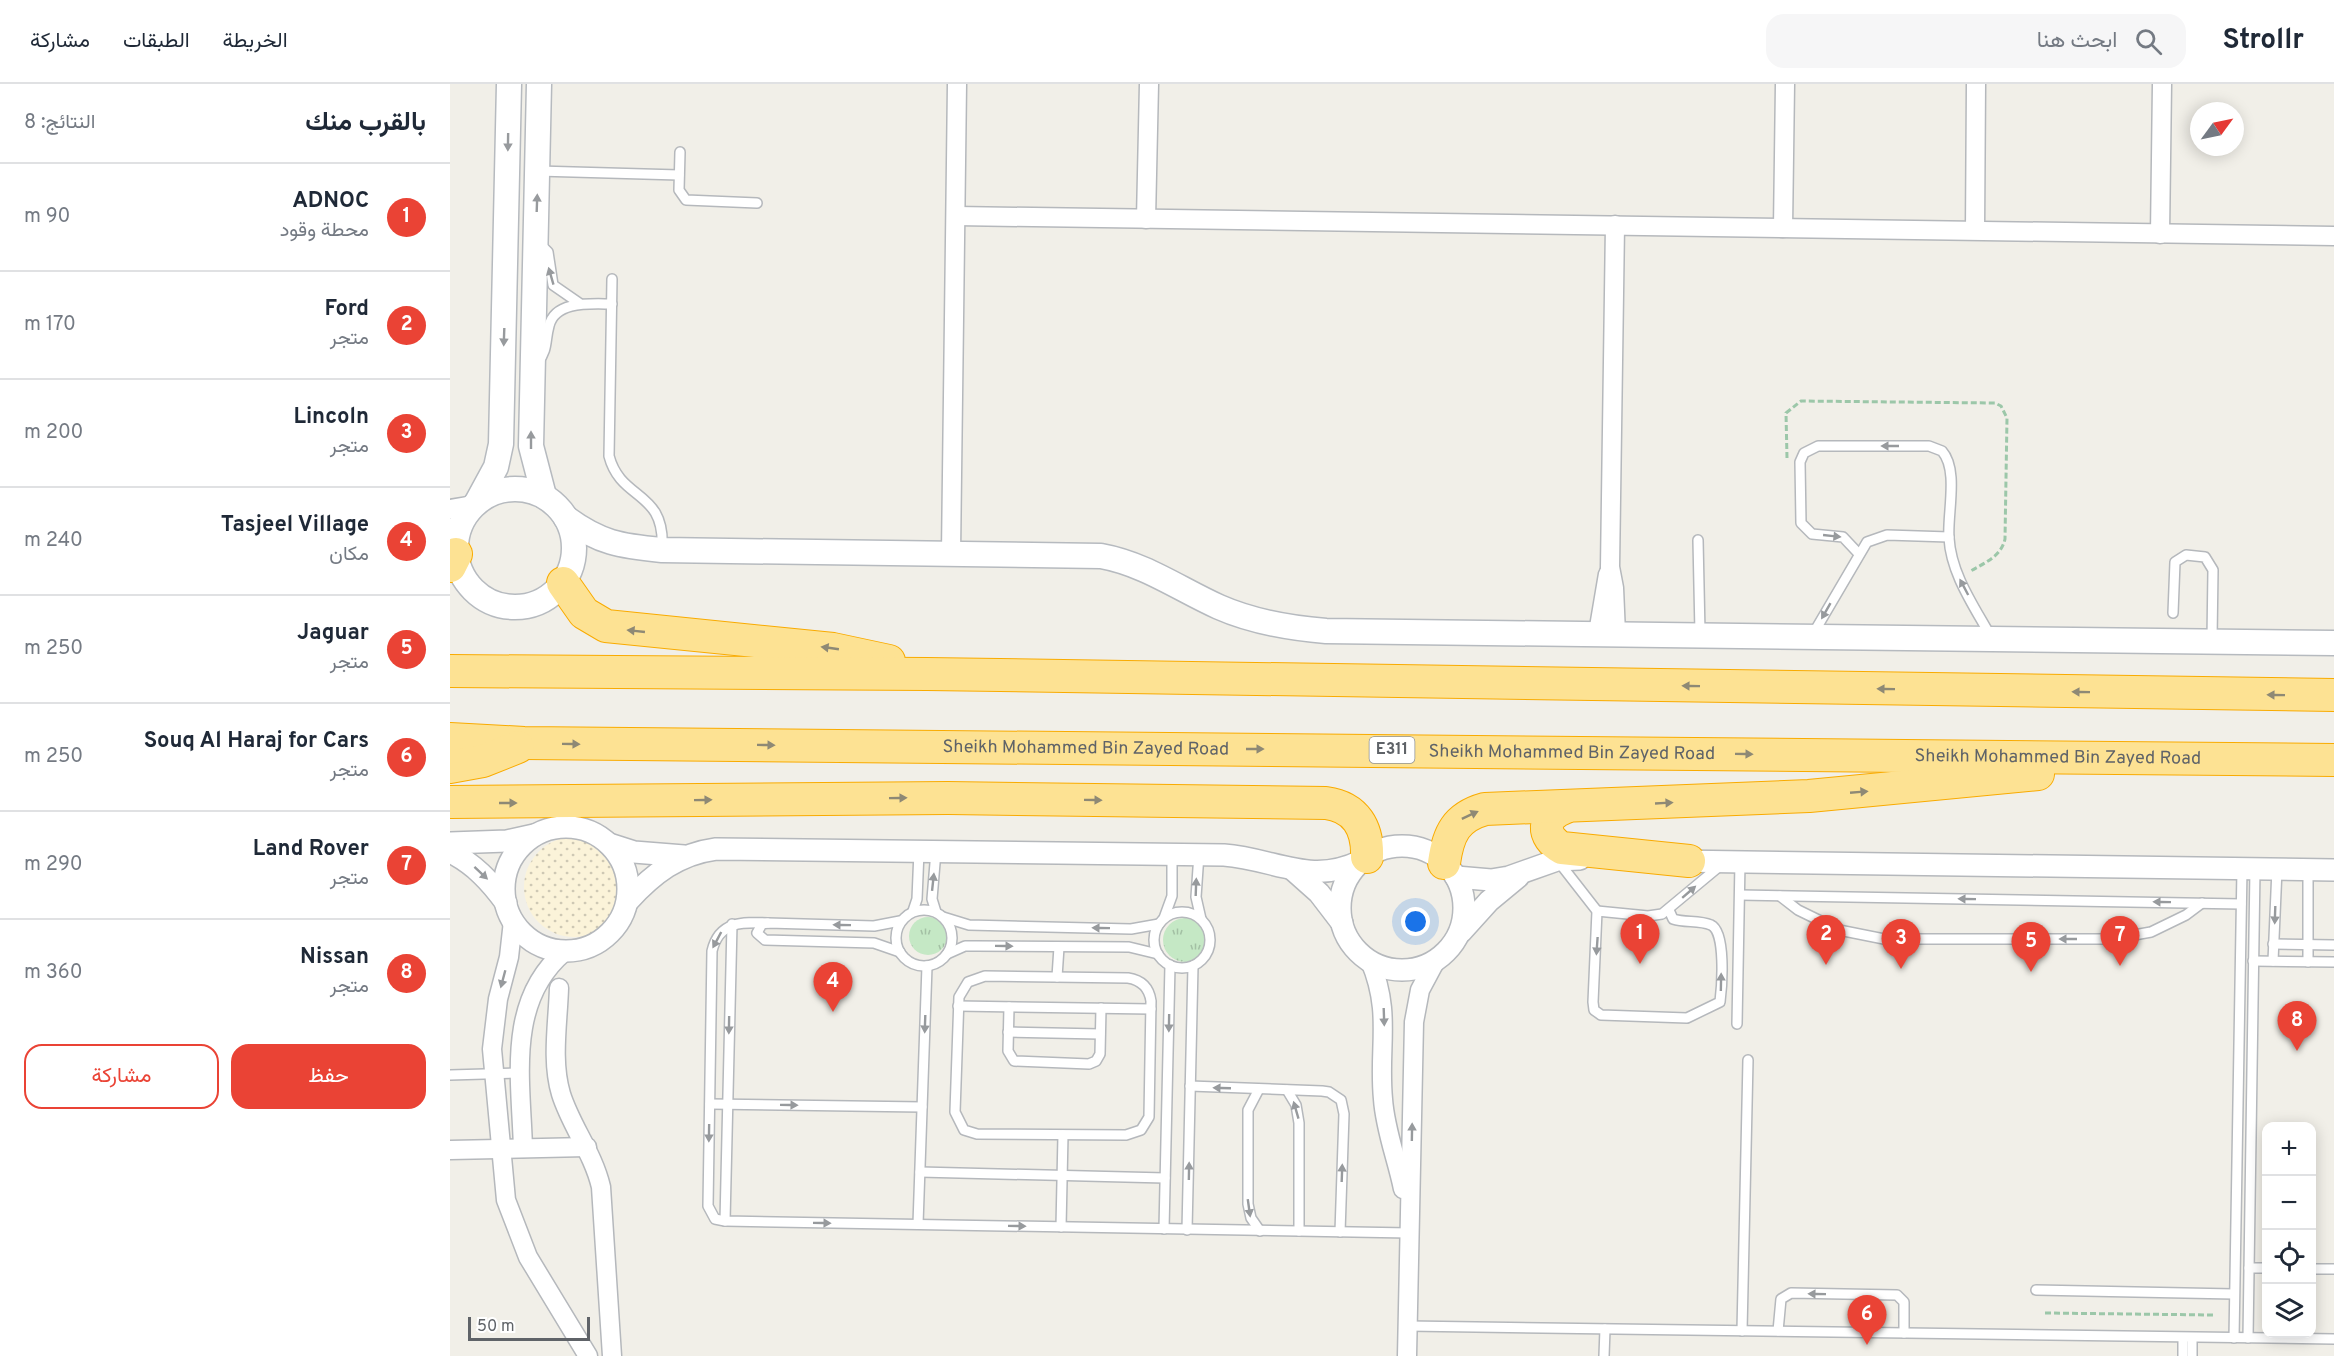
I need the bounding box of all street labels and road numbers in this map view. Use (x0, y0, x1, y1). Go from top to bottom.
street label: Sheikh Mohammed Bin Zayed Road (942, 735, 1229, 761)
road number: E311 (1370, 737, 1414, 763)
street label: Sheikh Mohammed Bin Zayed Road (1428, 740, 1715, 766)
street label: Sheikh Mohammed Bin Zayed Road (1914, 745, 2201, 770)

